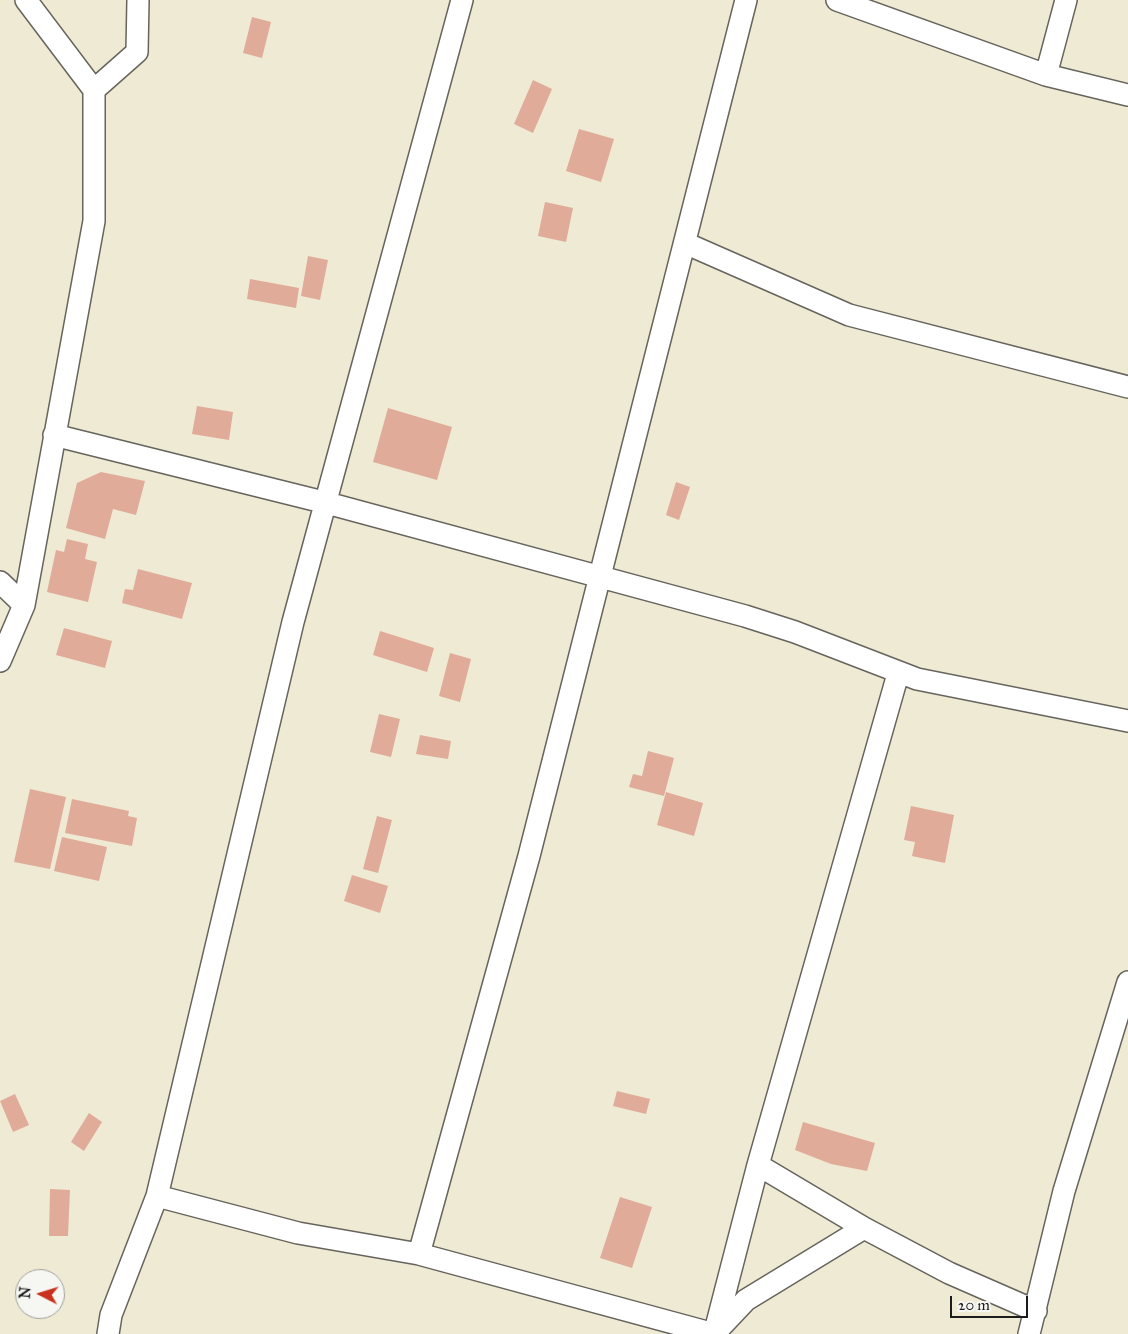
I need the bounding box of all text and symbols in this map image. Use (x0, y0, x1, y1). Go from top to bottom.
north arrow (15, 1269, 65, 1319)
text: N (17, 1286, 35, 1299)
scale bar (953, 1286, 1030, 1318)
text: 20 m (958, 1296, 990, 1314)

